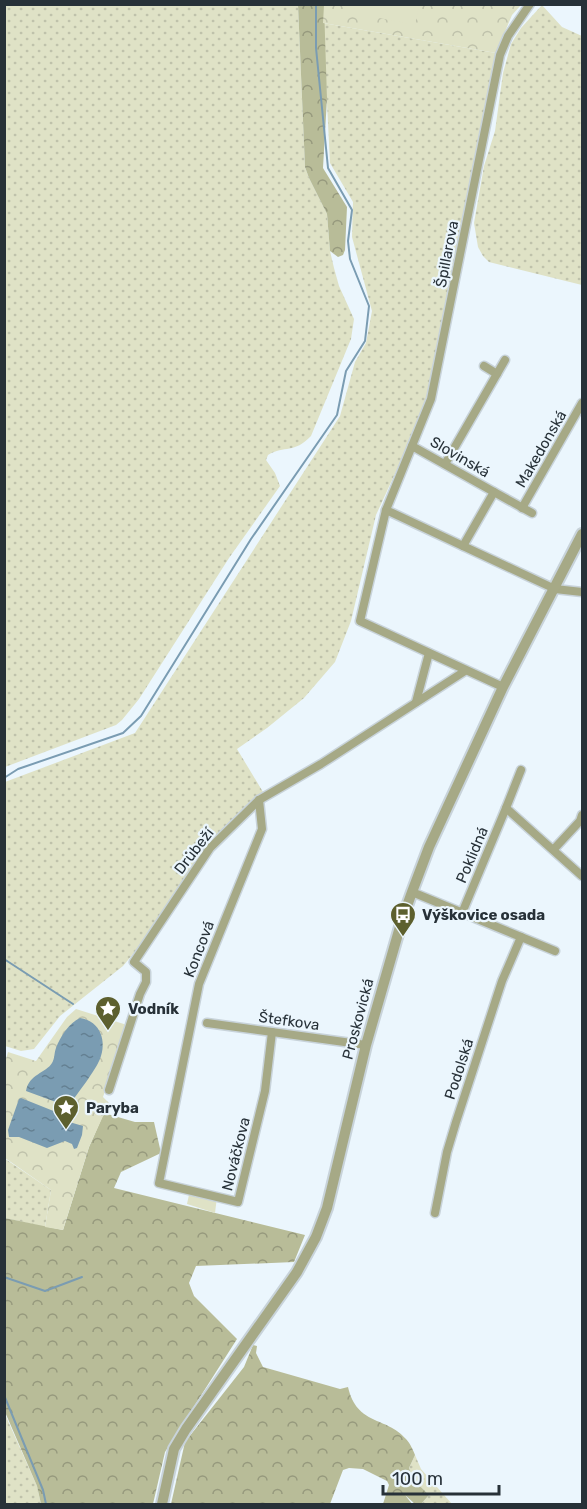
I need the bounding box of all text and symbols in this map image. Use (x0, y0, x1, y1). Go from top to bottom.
street label: Špillarova (432, 219, 462, 289)
street label: Makedonská (512, 407, 570, 491)
street label: Slovinská (427, 433, 493, 481)
street label: Drůbeží (170, 823, 218, 878)
street label: Poklidná (452, 824, 492, 886)
bus stop icon: Výškovice osada (388, 900, 418, 938)
place label: Výškovice osada (422, 906, 545, 924)
street label: Koncová (180, 918, 218, 980)
street label: Proskovická (339, 976, 377, 1062)
place icon: Vodník (93, 994, 123, 1032)
place label: Vodník (128, 1000, 179, 1018)
street label: Štefkova (257, 1008, 321, 1034)
street label: Podolská (441, 1036, 477, 1102)
place icon: Paryba (51, 1093, 81, 1131)
place label: Paryba (86, 1099, 139, 1117)
street label: Nováčkova (218, 1115, 254, 1193)
scale bar (383, 1458, 498, 1496)
text: 100 m (392, 1468, 443, 1490)

